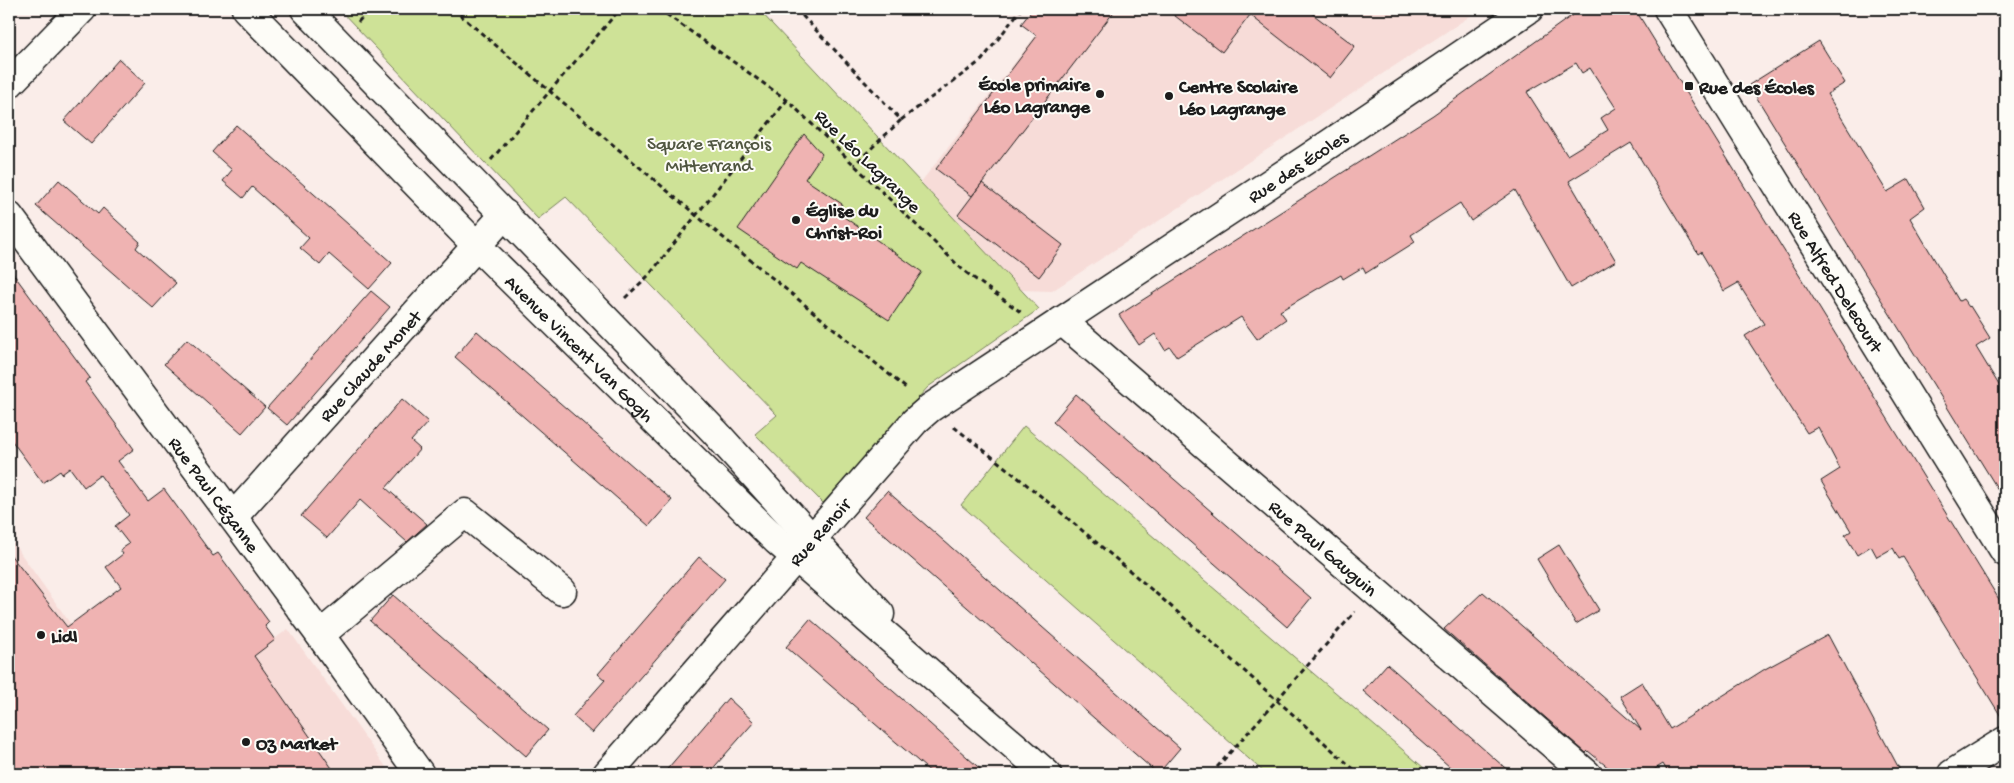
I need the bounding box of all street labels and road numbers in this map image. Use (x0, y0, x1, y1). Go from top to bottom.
street label: Rue Léo Lagrange (808, 106, 925, 219)
street label: Rue des Écoles (1245, 126, 1354, 210)
street label: Rue Alfred Delecourt (1781, 208, 1888, 360)
street label: Avenue Vincent Van Gogh (498, 272, 658, 429)
street label: Rue Claude Monet (316, 305, 429, 428)
street label: Rue Paul Cézanne (162, 433, 263, 559)
street label: Rue Renoir (785, 493, 859, 572)
street label: Rue Paul Gauguin (1263, 496, 1381, 603)

